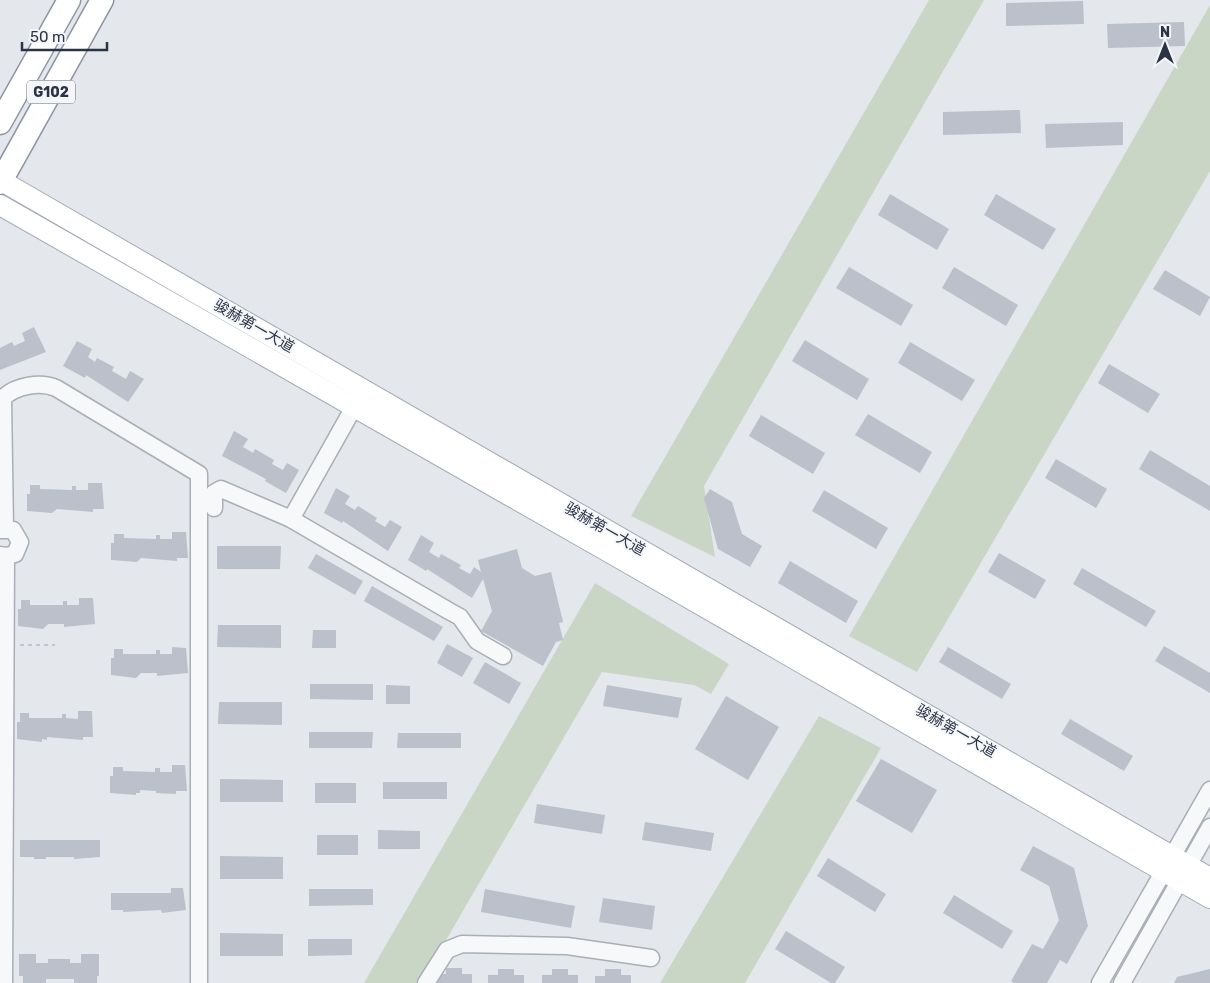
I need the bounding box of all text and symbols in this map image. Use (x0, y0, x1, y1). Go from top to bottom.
scale bar (22, 20, 108, 52)
north arrow (1140, 20, 1190, 70)
text: N (1160, 24, 1170, 41)
text: 50 m (30, 28, 65, 46)
road number: G102 (27, 80, 75, 104)
street label: 骏赫第一大道 (211, 296, 297, 356)
street label: 骏赫第一大道 (562, 499, 648, 559)
street label: 骏赫第一大道 (913, 701, 999, 761)

